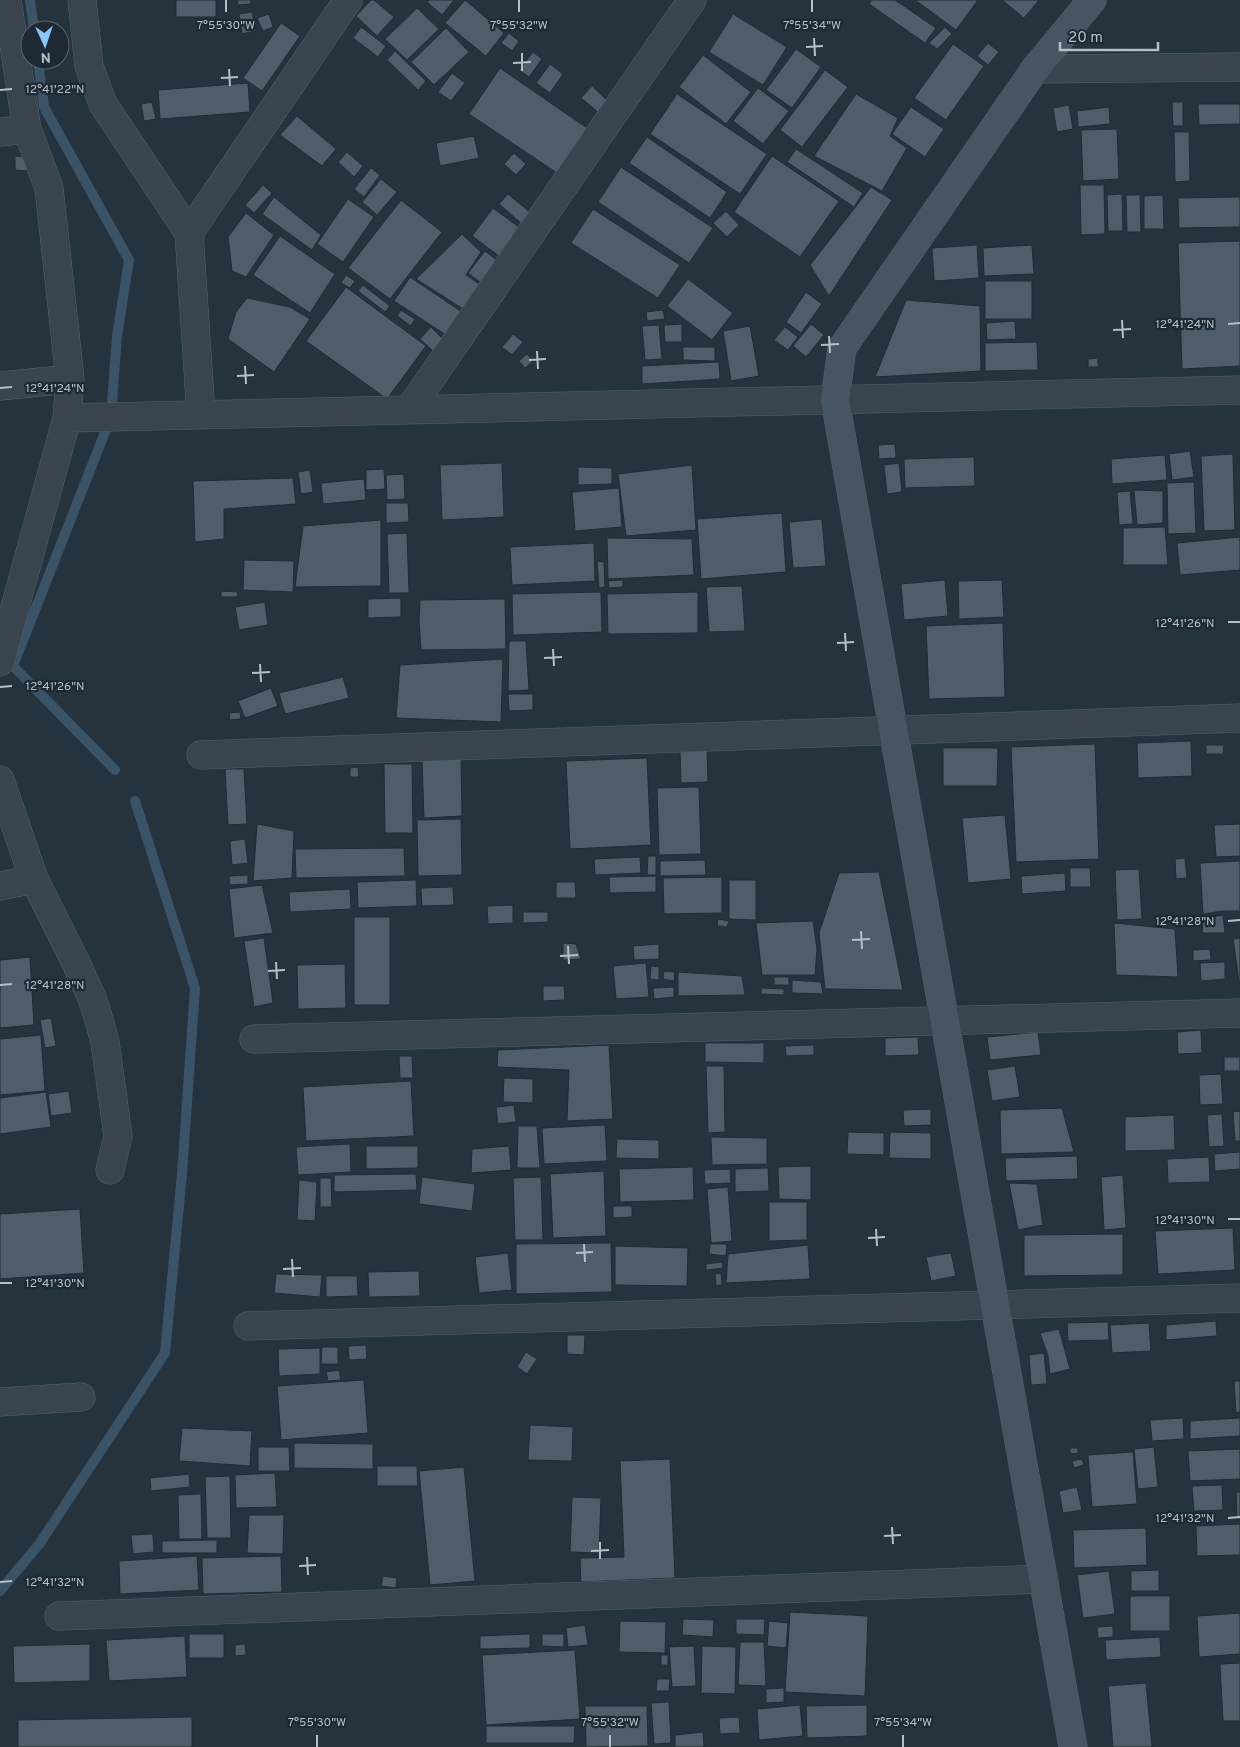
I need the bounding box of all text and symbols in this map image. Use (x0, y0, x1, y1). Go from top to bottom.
text: 7°55'30"W (197, 18, 255, 34)
text: 7°55'32"W (490, 18, 548, 34)
text: 7°55'34"W (783, 18, 841, 34)
north arrow (20, 20, 70, 70)
scale bar (1060, 20, 1158, 52)
text: 20 m (1068, 29, 1103, 48)
text: N (40, 48, 51, 65)
text: 12°41'22"N (25, 82, 85, 98)
text: 12°41'24"N (1155, 317, 1215, 333)
text: 12°41'24"N (25, 381, 85, 397)
text: 12°41'26"N (1155, 616, 1215, 632)
text: 12°41'26"N (25, 679, 85, 695)
text: 12°41'28"N (1155, 914, 1215, 930)
text: 12°41'28"N (25, 978, 85, 994)
text: 12°41'30"N (1155, 1213, 1215, 1229)
text: 12°41'30"N (25, 1276, 85, 1292)
text: 12°41'32"N (1156, 1511, 1214, 1527)
text: 12°41'32"N (26, 1575, 84, 1591)
text: 7°55'30"W (288, 1715, 346, 1731)
text: 7°55'32"W (581, 1715, 639, 1731)
text: 7°55'34"W (874, 1715, 932, 1731)

